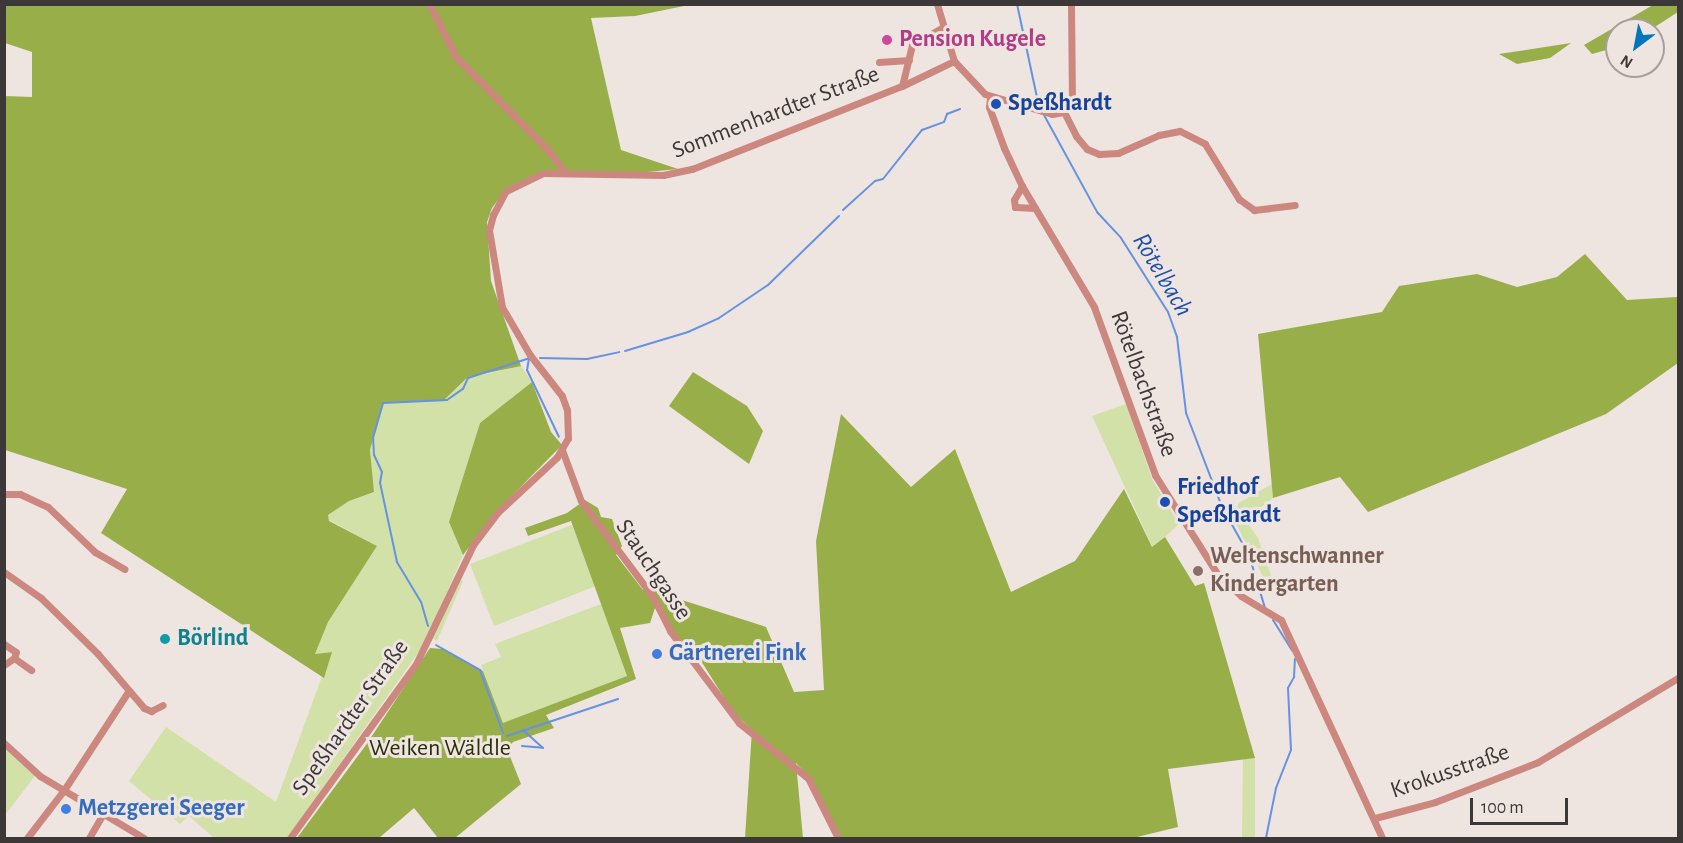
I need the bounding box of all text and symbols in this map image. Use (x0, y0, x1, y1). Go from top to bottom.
north arrow (1605, 18, 1665, 78)
place label: Pension Kugele (899, 26, 1046, 54)
marker: Pension Kugele (880, 33, 894, 47)
text: N (1618, 52, 1635, 71)
street label: Sommenhardter Straße (668, 60, 884, 166)
place label: Speßhardt (1008, 90, 1112, 118)
marker: Speßhardt (989, 97, 1003, 111)
water label: Rötelbach (1125, 228, 1199, 322)
street label: Rötelbachstraße (1103, 307, 1183, 461)
place label: Friedhof Speßhardt (1177, 474, 1281, 530)
marker: Friedhof Speßhardt (1158, 495, 1172, 509)
street label: Stauchgasse (609, 514, 697, 626)
place label: Weltenschwanner Kindergarten (1210, 543, 1384, 599)
marker: Weltenschwanner Kindergarten (1191, 564, 1205, 578)
place label: Börlind (177, 625, 248, 653)
marker: Börlind (158, 632, 172, 646)
street label: Speßhardter Straße (287, 635, 415, 801)
place label: Gärtnerei Fink (669, 640, 806, 668)
marker: Gärtnerei Fink (650, 647, 664, 661)
park label: Weiken Wäldle (369, 735, 511, 763)
street label: Krokusstraße (1387, 738, 1513, 806)
scale bar (1473, 786, 1570, 824)
place label: Metzgerei Seeger (78, 795, 245, 823)
text: 100 m (1481, 799, 1524, 817)
marker: Metzgerei Seeger (59, 802, 73, 816)

